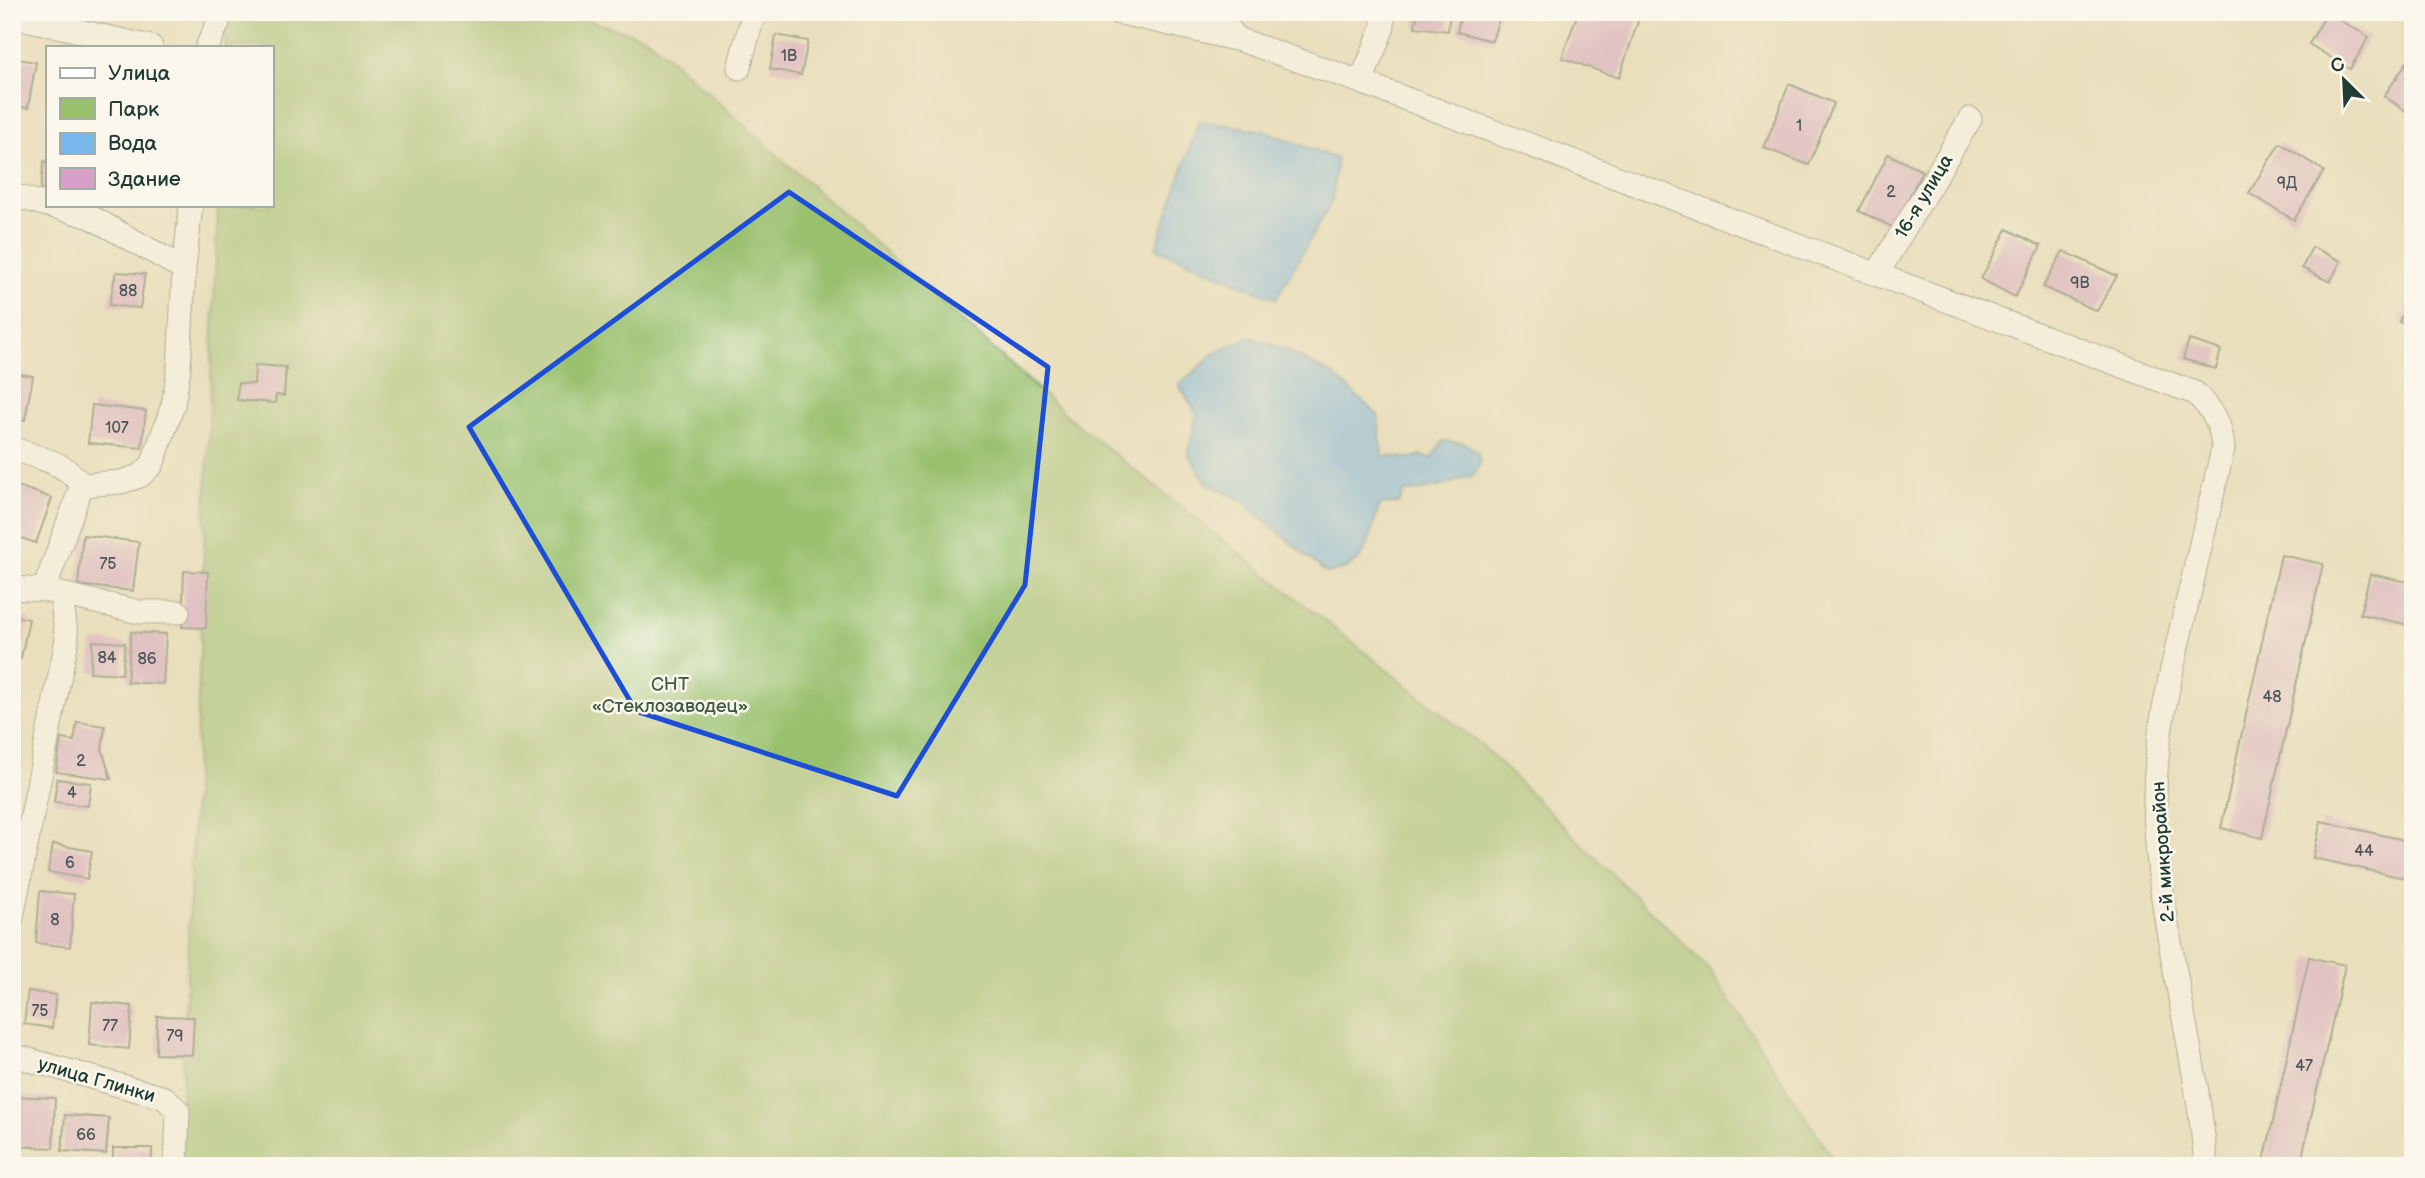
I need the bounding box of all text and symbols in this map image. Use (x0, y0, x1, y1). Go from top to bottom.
legend (46, 46, 273, 206)
north arrow (2310, 46, 2380, 116)
house number: 1В (781, 47, 797, 66)
text: С (2327, 53, 2348, 79)
text: Улица (108, 61, 171, 86)
text: Парк (108, 97, 159, 122)
house number: 1 (1796, 117, 1802, 136)
text: Вода (108, 131, 157, 156)
street label: 16-я улица (1890, 150, 1958, 243)
text: Здание (108, 167, 181, 192)
house number: 9Д (2277, 174, 2297, 193)
house number: 2 (1886, 183, 1896, 202)
house number: 9В (2070, 274, 2090, 293)
house number: 88 (119, 282, 137, 301)
house number: 107 (105, 419, 129, 438)
house number: 75 (99, 555, 117, 574)
house number: 84 (97, 649, 117, 668)
house number: 86 (137, 650, 157, 669)
park label: СНТ «Стеклозаводец» (592, 673, 748, 718)
house number: 48 (2262, 688, 2282, 707)
house number: 2 (76, 752, 86, 771)
street label: 2-й микрорайон (2147, 781, 2180, 923)
house number: 4 (67, 784, 77, 803)
house number: 44 (2354, 842, 2374, 861)
house number: 6 (65, 854, 75, 873)
house number: 8 (50, 911, 60, 930)
house number: 75 (31, 1002, 49, 1021)
house number: 77 (102, 1017, 118, 1036)
house number: 79 (166, 1027, 184, 1046)
street label: улица Глинки (35, 1053, 158, 1108)
house number: 47 (2295, 1057, 2313, 1076)
house number: 66 (76, 1126, 96, 1145)

